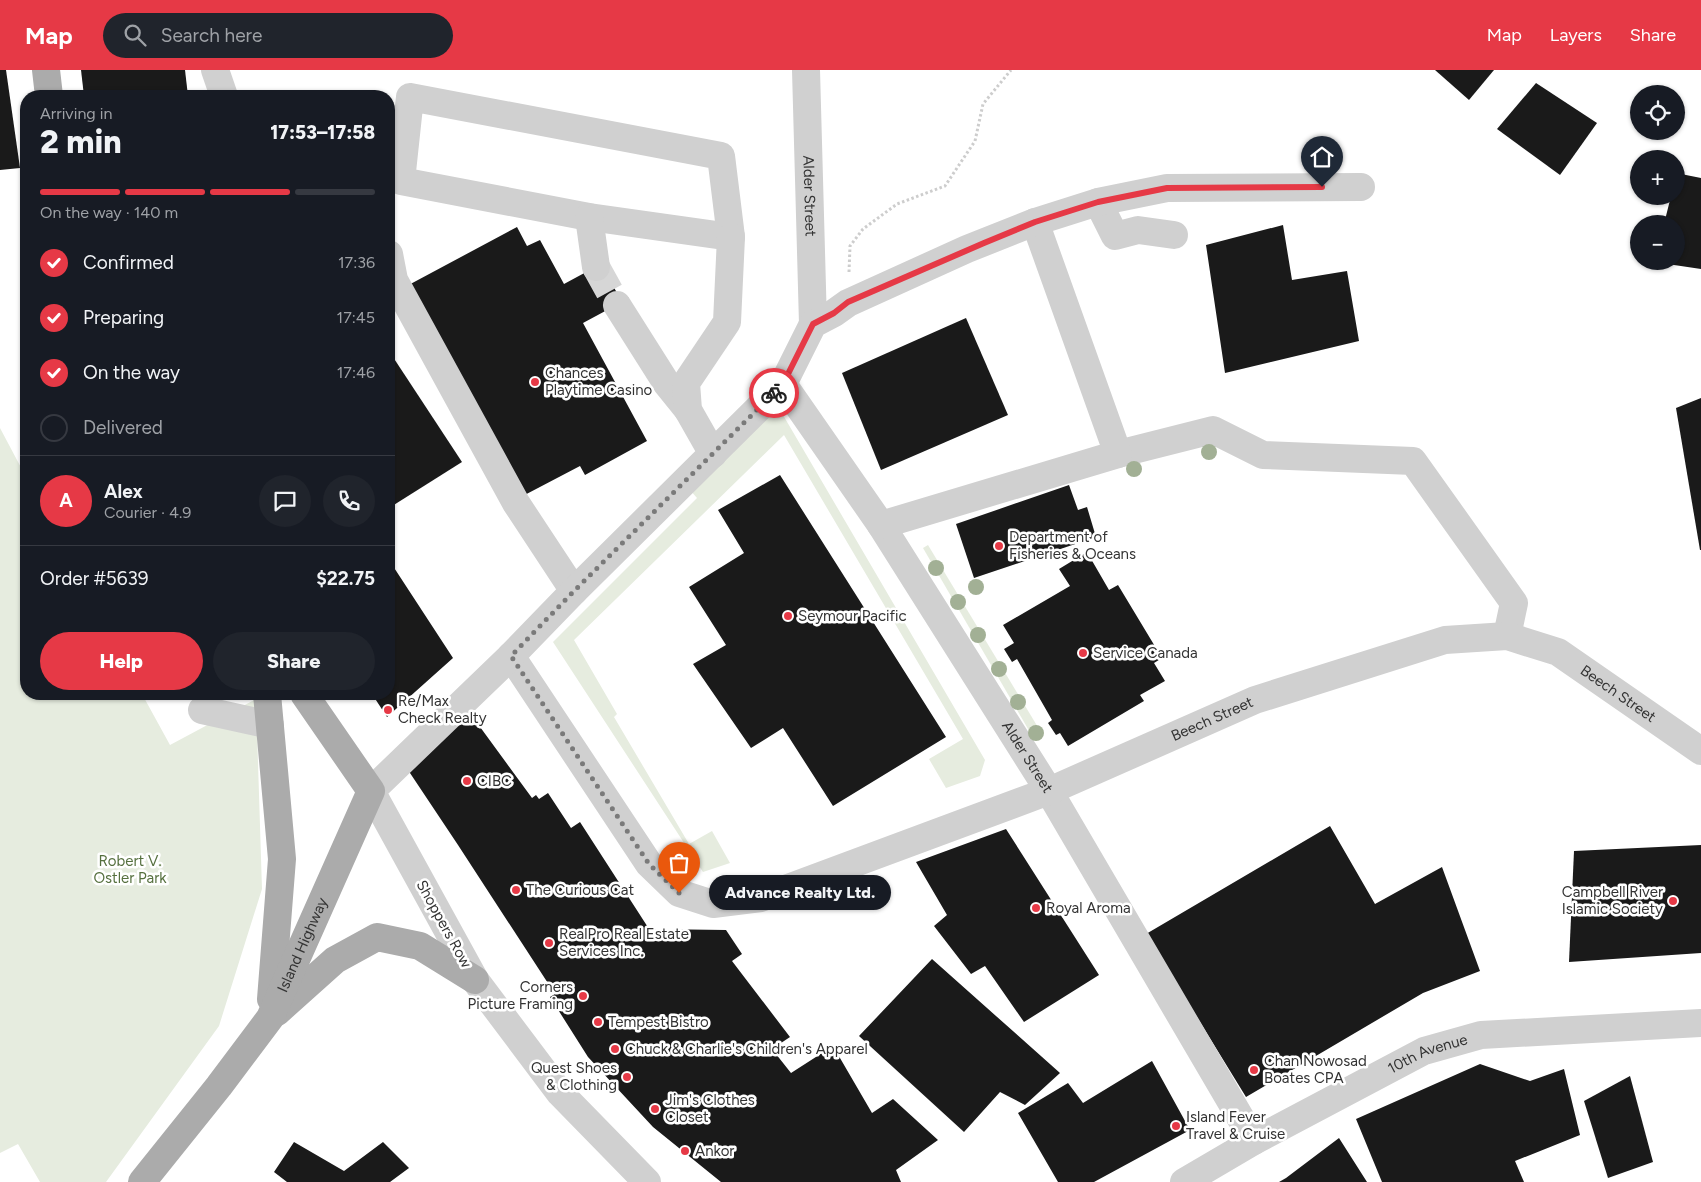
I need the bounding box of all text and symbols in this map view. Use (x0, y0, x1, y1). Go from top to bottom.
search box (103, 13, 453, 58)
text: Map (25, 21, 73, 50)
icon: search (121, 21, 149, 49)
text: Search here (161, 24, 262, 47)
text: Map (1487, 24, 1522, 46)
text: Layers (1550, 24, 1602, 46)
text: Share (1630, 24, 1676, 46)
map controls (1630, 85, 1685, 270)
button: locate (1630, 85, 1685, 140)
text: Arriving in (40, 104, 112, 123)
text: 17:53–17:58 (270, 121, 375, 144)
text: 2 min (40, 123, 122, 161)
pin (1301, 136, 1343, 187)
icon: home (1308, 143, 1336, 171)
button: + (1630, 150, 1685, 205)
street label: Alder Street (799, 155, 820, 237)
text: On the way · 140 m (40, 203, 178, 222)
button: − (1630, 215, 1685, 270)
icon: check (40, 249, 68, 277)
text: Confirmed (83, 251, 174, 274)
text: 17:36 (338, 253, 375, 272)
icon: check (40, 304, 68, 332)
text: Preparing (83, 306, 164, 329)
text: 17:45 (337, 308, 375, 327)
icon: check (40, 359, 68, 387)
text: On the way (83, 361, 180, 384)
text: 17:46 (337, 363, 375, 382)
place label: Chances Playtime Casino (545, 364, 653, 399)
courier (749, 368, 799, 418)
marker: Chances Playtime Casino (529, 376, 541, 388)
icon: bike (760, 379, 788, 407)
text: Delivered (83, 416, 163, 439)
button: chat (259, 475, 311, 527)
button: phone (323, 475, 375, 527)
text: Alex (104, 480, 143, 503)
text: A (59, 489, 73, 512)
text: Courier · 4.9 (104, 503, 191, 522)
place label: Department of Fisheries & Oceans (1009, 528, 1136, 563)
marker: Department of Fisheries & Oceans (993, 540, 1005, 552)
text: Order #5639 (40, 567, 149, 590)
text: $22.75 (316, 567, 375, 590)
place label: Seymour Pacific (798, 607, 907, 625)
marker: Seymour Pacific (782, 610, 794, 622)
button: Help (40, 632, 203, 690)
button: Share (213, 632, 375, 690)
place label: Service Canada (1093, 644, 1198, 662)
marker: Service Canada (1077, 647, 1089, 659)
street label: Beech Street (1577, 661, 1660, 726)
place label: Re/Max Check Realty (398, 692, 487, 727)
street label: Beech Street (1168, 693, 1256, 745)
marker: Re/Max Check Realty (382, 704, 394, 716)
street label: Alder Street (998, 718, 1057, 796)
place label: CIBC (477, 772, 512, 790)
marker: CIBC (461, 775, 473, 787)
pin (658, 842, 700, 893)
icon: bag (665, 849, 693, 877)
park label: Robert V. Ostler Park (93, 852, 167, 887)
callout: Advance Realty Ltd. (709, 876, 892, 910)
street label: Shoppers Row (412, 877, 476, 971)
place label: The Curious Cat (526, 881, 635, 899)
text: Advance Realty Ltd. (725, 883, 875, 902)
place label: Campbell River Islamic Society (1562, 883, 1663, 918)
marker: The Curious Cat (510, 884, 522, 896)
street label: Island Highway (274, 895, 331, 995)
marker: Campbell River Islamic Society (1667, 895, 1679, 907)
place label: Royal Aroma (1046, 899, 1131, 917)
marker: Royal Aroma (1030, 902, 1042, 914)
place label: RealPro Real Estate Services Inc. (559, 925, 689, 960)
marker: RealPro Real Estate Services Inc. (543, 937, 555, 949)
place label: Corners Picture Framing (468, 978, 573, 1013)
marker: Corners Picture Framing (577, 990, 589, 1002)
place label: Tempest Bistro (608, 1013, 709, 1031)
marker: Tempest Bistro (592, 1016, 604, 1028)
street label: 10th Avenue (1385, 1030, 1469, 1078)
place label: Chuck & Charlie's Children's Apparel (625, 1040, 868, 1058)
marker: Chuck & Charlie's Children's Apparel (609, 1043, 621, 1055)
place label: Chan Nowosad Boates CPA (1264, 1052, 1367, 1087)
place label: Quest Shoes & Clothing (531, 1059, 617, 1094)
marker: Chan Nowosad Boates CPA (1248, 1064, 1260, 1076)
marker: Quest Shoes & Clothing (621, 1071, 633, 1083)
place label: Jim's Clothes Closet (665, 1091, 755, 1126)
marker: Jim's Clothes Closet (649, 1103, 661, 1115)
place label: Island Fever Travel & Cruise (1186, 1108, 1285, 1143)
marker: Island Fever Travel & Cruise (1170, 1120, 1182, 1132)
place label: Ankor (695, 1142, 734, 1160)
marker: Ankor (679, 1145, 691, 1157)

